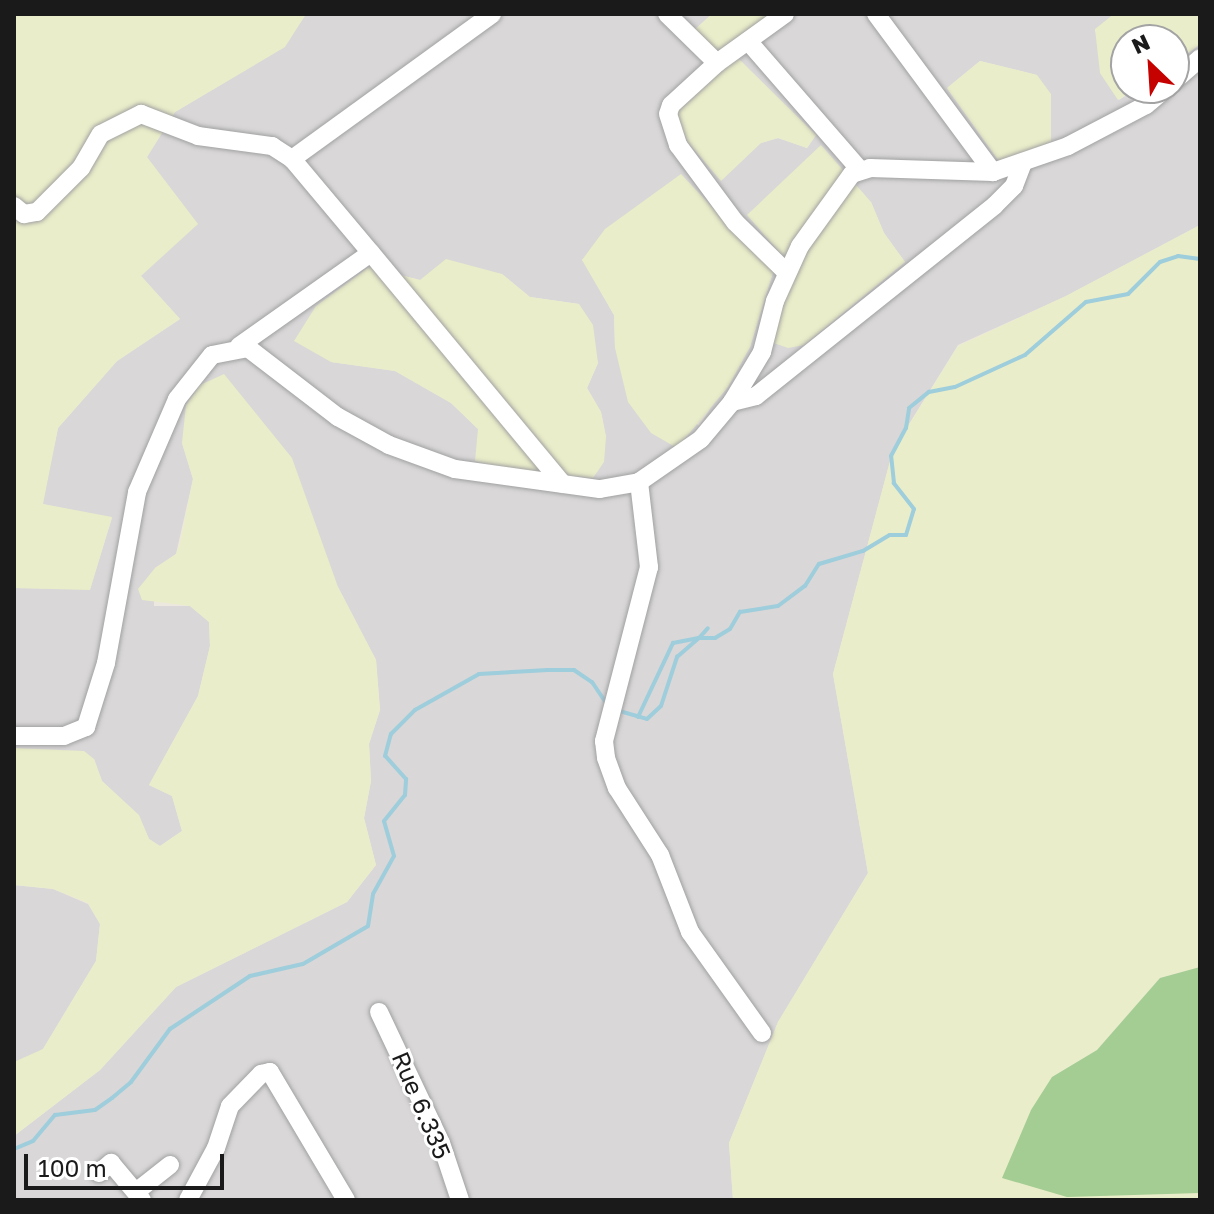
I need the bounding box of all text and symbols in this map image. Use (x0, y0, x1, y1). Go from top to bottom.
north arrow (1110, 24, 1190, 104)
text: N (1127, 28, 1154, 59)
street label: Rue 6.335 (386, 1047, 458, 1163)
scale bar (28, 1138, 228, 1188)
text: 100 m (38, 1153, 107, 1182)

